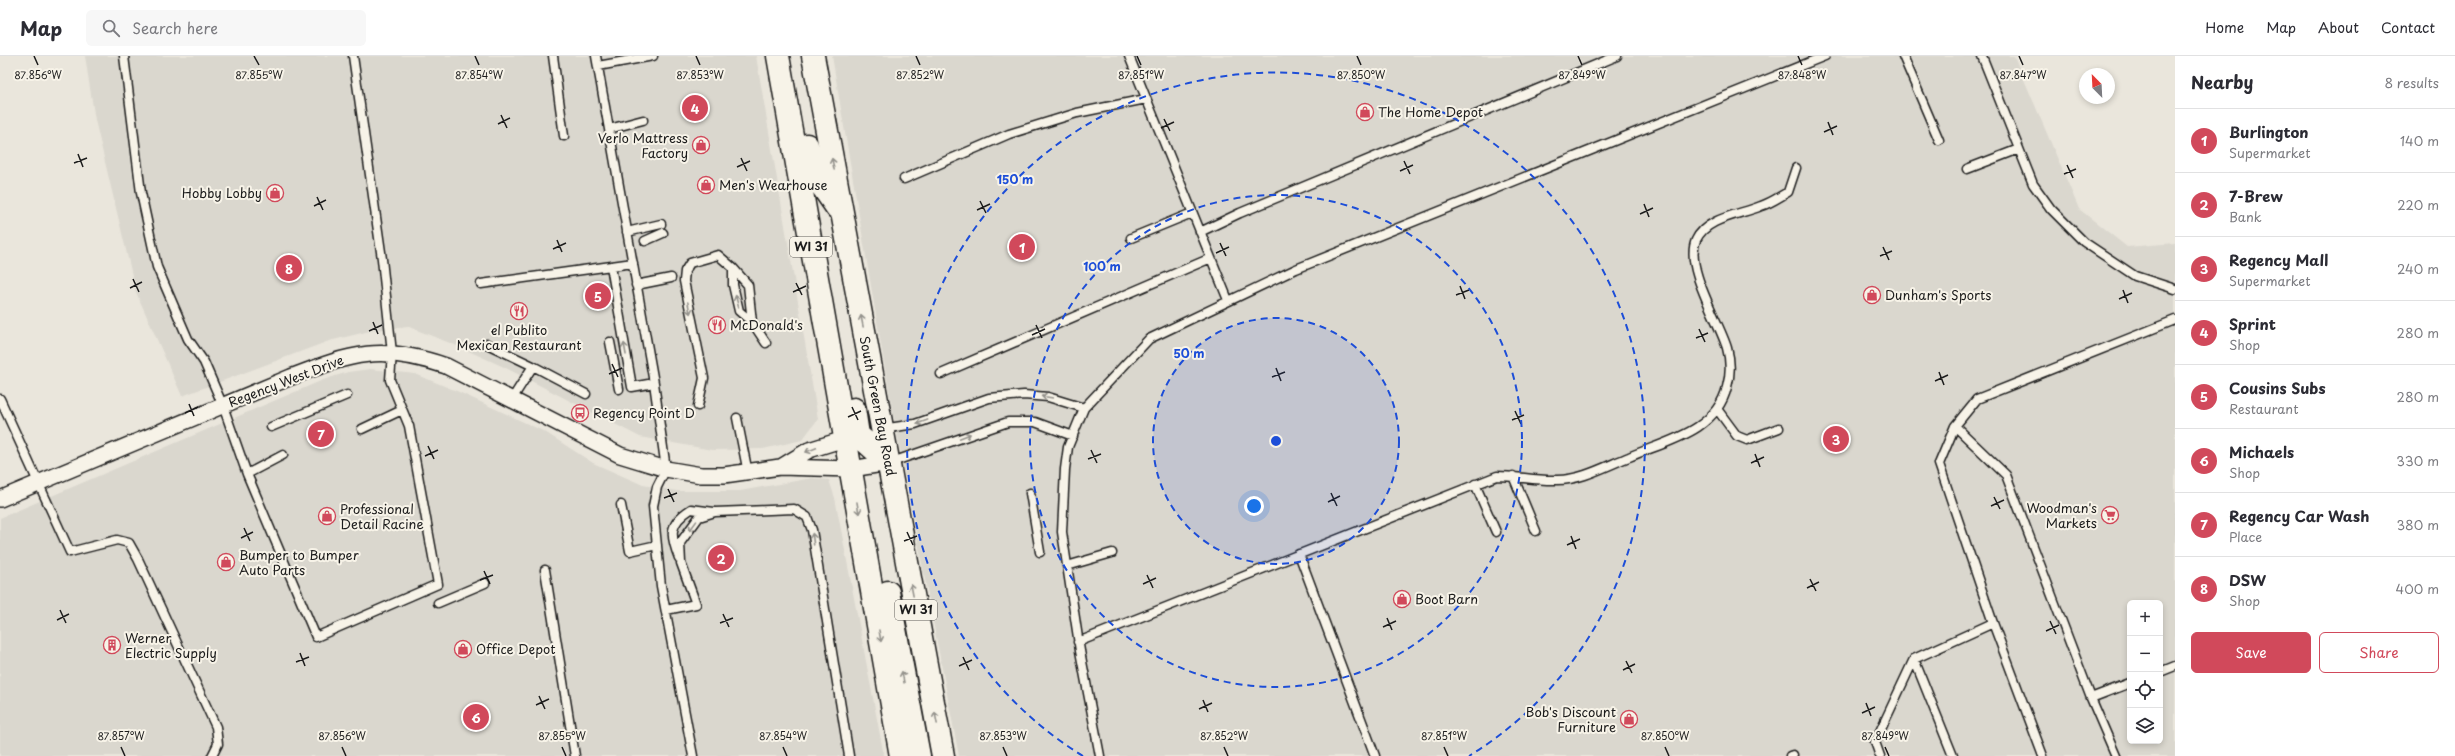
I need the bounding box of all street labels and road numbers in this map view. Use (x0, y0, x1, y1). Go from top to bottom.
road number: WI 31 (790, 237, 832, 257)
street label: South Green Bay Road (856, 334, 901, 478)
street label: Regency West Drive (225, 350, 346, 411)
road number: WI 31 (895, 600, 937, 620)

